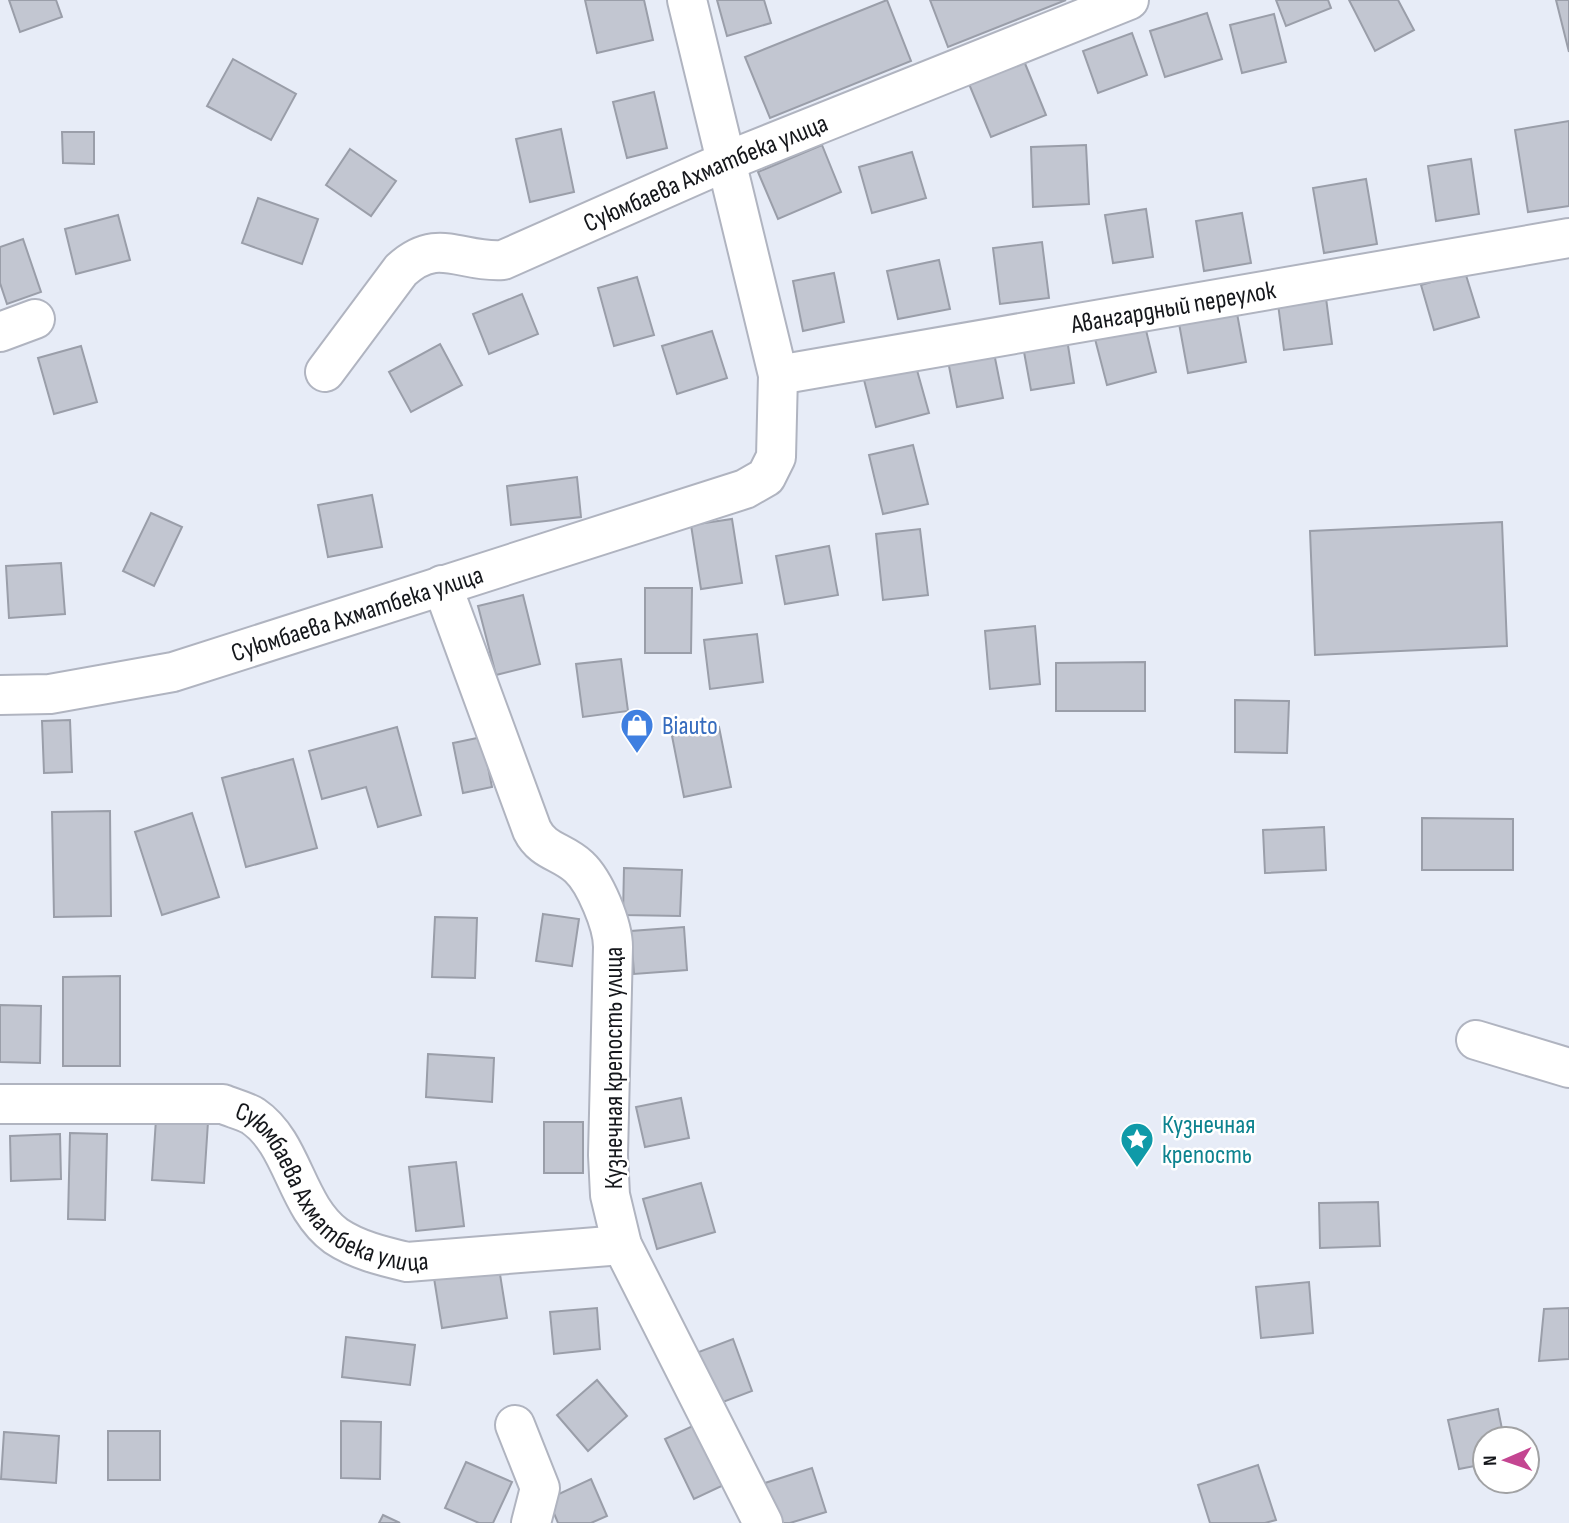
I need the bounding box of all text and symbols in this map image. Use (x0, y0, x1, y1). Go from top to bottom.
street label: Суюмбаева Ахматбека улица (579, 108, 833, 240)
street label: Авангардный переулок (1068, 275, 1278, 341)
street label: Суюмбаева Ахматбека улица (227, 560, 487, 669)
shop icon: Biauto (618, 706, 656, 755)
place label: Biauto (662, 711, 718, 742)
street label: Кузнечная крепость улица (599, 947, 630, 1189)
street label: Суюмбаева Ахматбека улица (231, 1096, 430, 1279)
place label: Кузнечная крепость (1162, 1110, 1255, 1171)
place icon: Кузнечная крепость (1118, 1120, 1156, 1169)
north arrow (1471, 1425, 1541, 1495)
text: N (1479, 1455, 1502, 1466)

